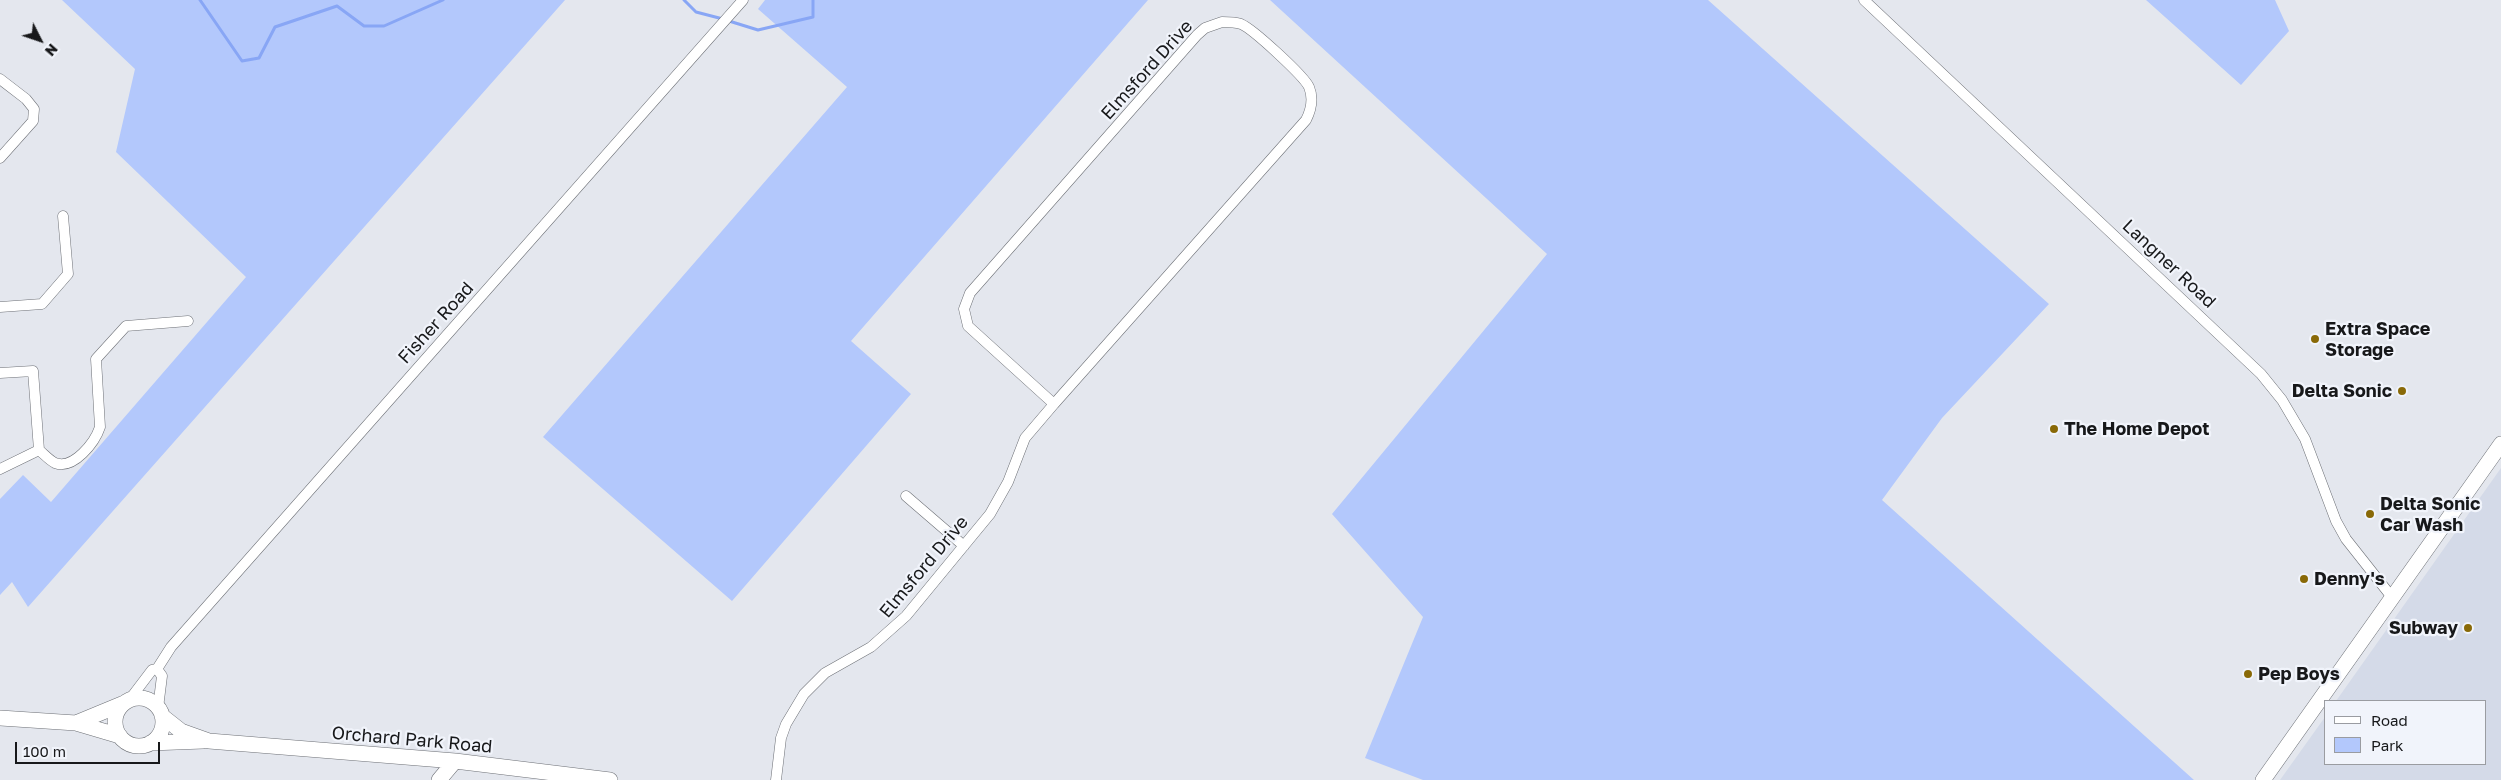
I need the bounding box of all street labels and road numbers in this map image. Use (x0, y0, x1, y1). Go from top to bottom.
street label: Elmsford Drive (1097, 16, 1197, 124)
street label: Langner Road (2118, 215, 2220, 313)
street label: Fisher Road (394, 278, 478, 368)
street label: Elmsford Drive (875, 512, 973, 622)
street label: Orchard Park Road (331, 722, 493, 758)

